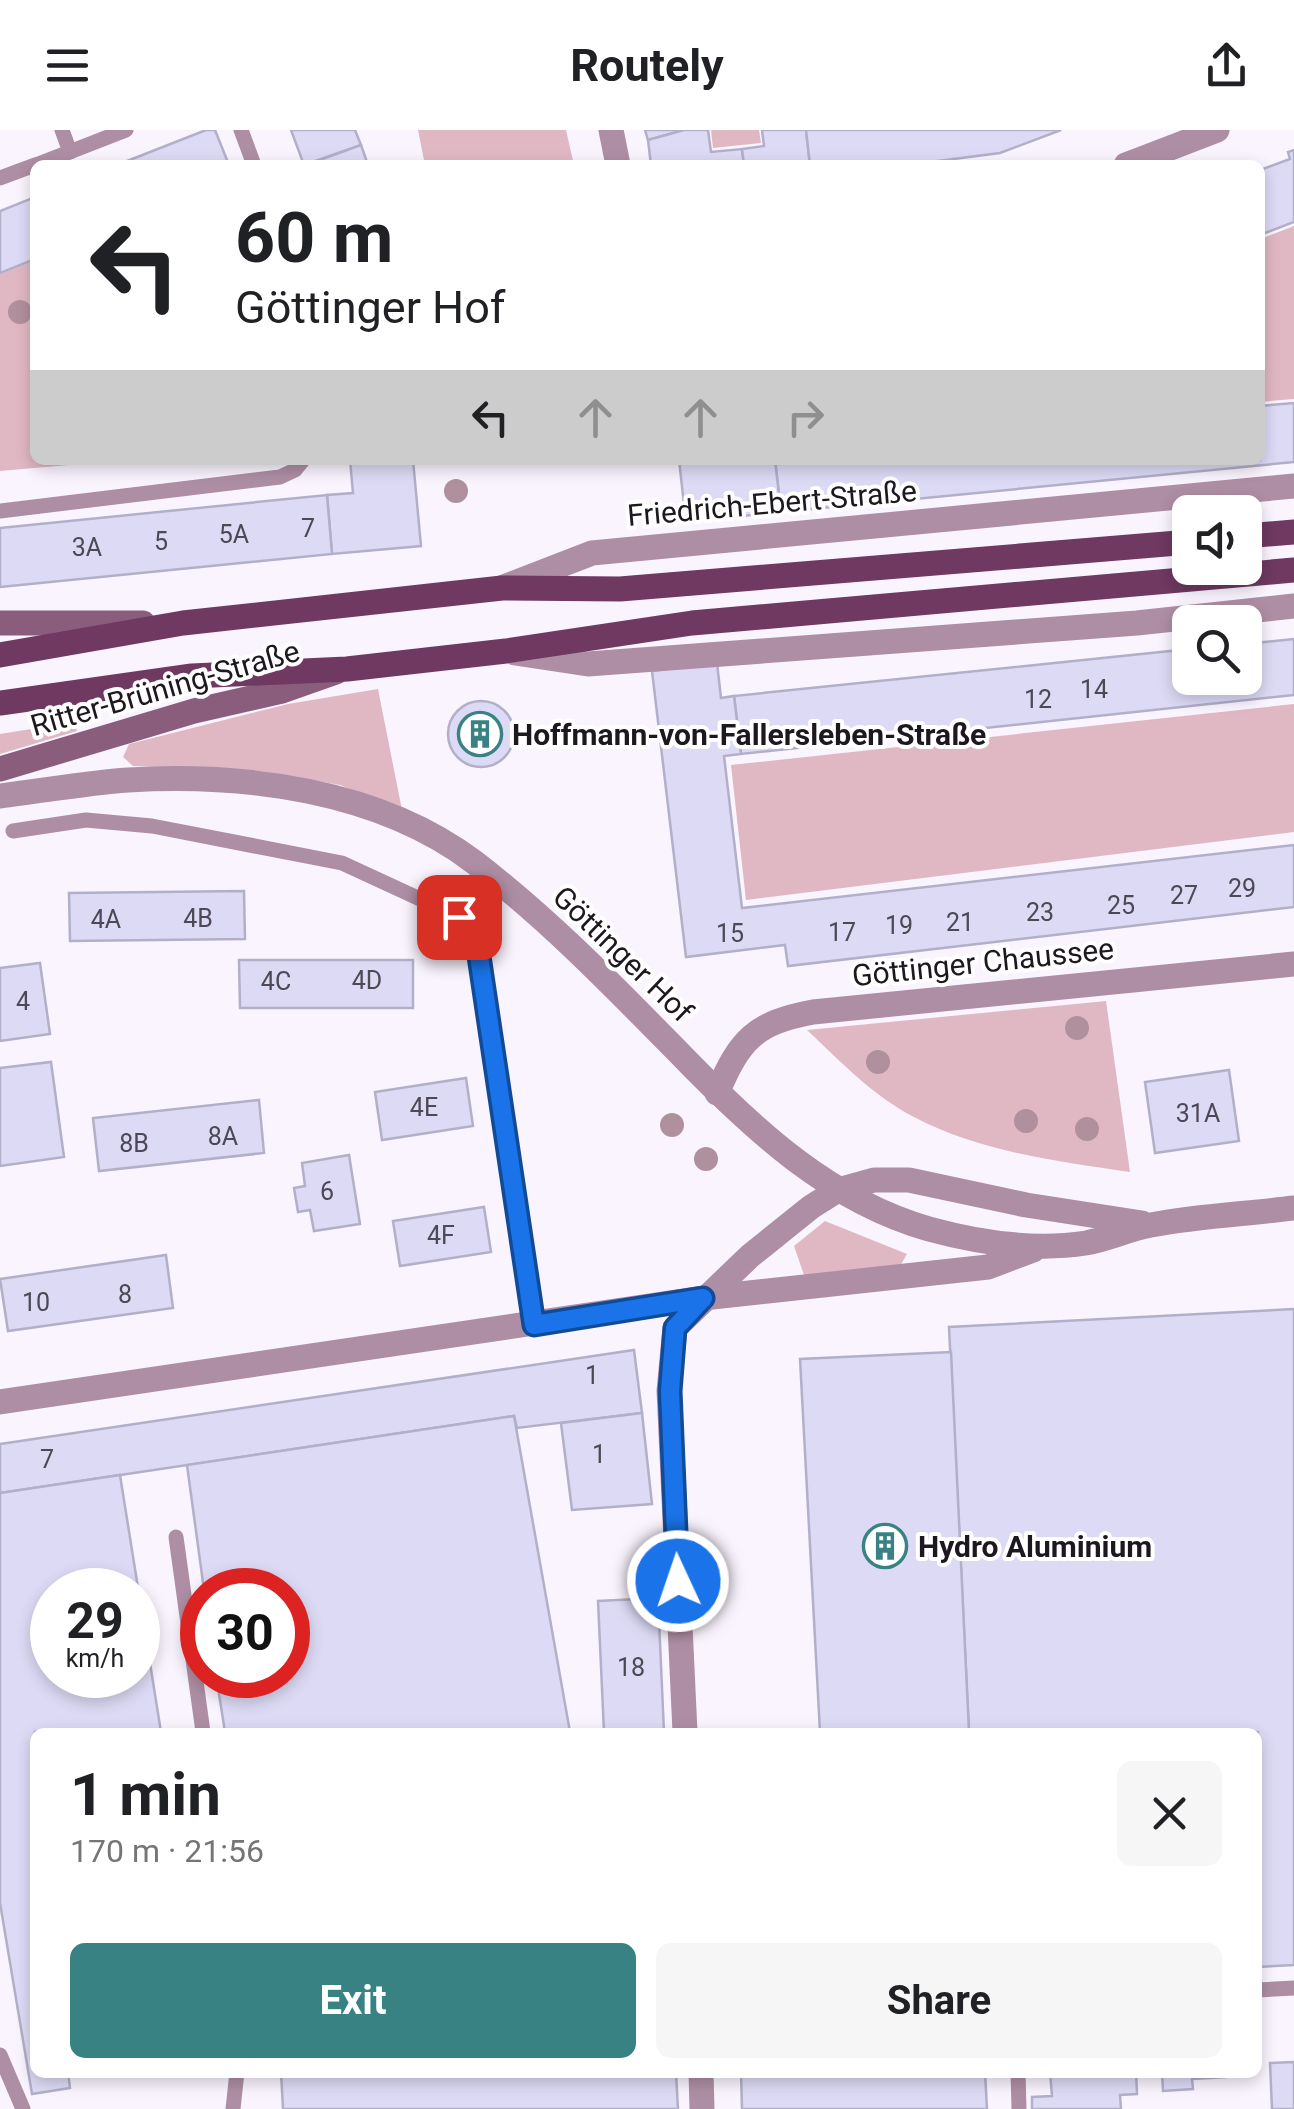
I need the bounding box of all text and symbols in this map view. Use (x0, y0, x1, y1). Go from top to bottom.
icon: menu (40, 38, 95, 93)
icon: share (1199, 38, 1254, 93)
text: Routely (570, 39, 724, 92)
text: 60 m (235, 197, 393, 279)
icon: left (70, 200, 200, 330)
text: Göttinger Hof (235, 281, 506, 334)
icon: left (463, 390, 518, 445)
icon: ahead (568, 390, 623, 445)
icon: ahead (673, 390, 728, 445)
icon: right (778, 390, 833, 445)
street label: Friedrich-Ebert-Straße (626, 473, 918, 533)
map controls (1172, 495, 1262, 695)
button: sound (1172, 495, 1262, 585)
house number: 7 (301, 514, 315, 543)
house number: 5A (219, 520, 249, 549)
house number: 5 (154, 527, 168, 556)
house number: 3A (72, 533, 102, 562)
button: search (1172, 605, 1262, 695)
street label: Ritter-Brüning-Straße (27, 633, 303, 743)
house number: 14 (1080, 675, 1108, 704)
house number: 12 (1024, 685, 1052, 714)
building icon: Hoffmann-von-Fallersleben-Straße (457, 711, 503, 757)
place label: Hoffmann-von-Fallersleben-Straße (512, 717, 986, 752)
house number: 29 (1228, 874, 1256, 903)
pin (417, 875, 502, 960)
street label: Göttinger Hof (546, 879, 700, 1030)
house number: 27 (1170, 881, 1198, 910)
icon: arrive (432, 890, 487, 945)
house number: 25 (1107, 891, 1135, 920)
house number: 23 (1026, 898, 1054, 927)
house number: 4B (183, 904, 213, 933)
house number: 4A (91, 905, 121, 934)
house number: 21 (946, 908, 974, 937)
house number: 19 (885, 911, 913, 940)
house number: 17 (828, 918, 856, 947)
house number: 15 (716, 919, 744, 948)
street label: Göttinger Chaussee (850, 931, 1116, 993)
house number: 4D (352, 966, 382, 995)
house number: 4C (261, 967, 291, 996)
house number: 4 (16, 987, 30, 1016)
house number: 4E (410, 1093, 438, 1122)
house number: 31A (1176, 1099, 1220, 1128)
house number: 8A (208, 1122, 238, 1151)
house number: 8B (119, 1129, 149, 1158)
house number: 6 (320, 1177, 334, 1206)
house number: 4F (427, 1221, 455, 1250)
house number: 8 (118, 1280, 132, 1309)
house number: 10 (22, 1288, 50, 1317)
house number: 1 (585, 1361, 599, 1390)
house number: 1 (592, 1440, 606, 1469)
house number: 7 (40, 1445, 54, 1474)
building icon: Hydro Aluminium (862, 1523, 908, 1569)
position arrow (626, 1529, 730, 1633)
place label: Hydro Aluminium (918, 1529, 1152, 1564)
speed limit sign: 30 (180, 1568, 310, 1698)
text: 29 (66, 1592, 124, 1650)
text: km/h (66, 1644, 124, 1673)
house number: 18 (617, 1653, 645, 1682)
text: 1 min (70, 1759, 221, 1830)
button: close (1117, 1761, 1222, 1866)
text: 170 m · 21:56 (70, 1832, 264, 1870)
button: Exit (70, 1943, 636, 2058)
button: Share (656, 1943, 1222, 2058)

